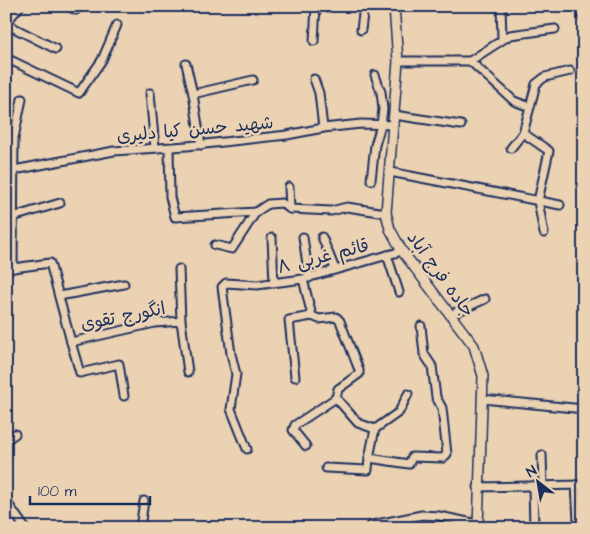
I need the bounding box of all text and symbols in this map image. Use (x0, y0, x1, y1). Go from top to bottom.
street label: شهید حسن کیا دلیری (116, 110, 275, 149)
street label: جاده فرج آباد (401, 226, 480, 322)
street label: قائم غربی ۸ (275, 233, 372, 281)
street label: انگورج تقوی (79, 296, 168, 337)
north arrow (512, 456, 562, 506)
text: N (523, 461, 541, 483)
scale bar (30, 474, 150, 506)
text: 100 m (38, 481, 77, 502)

